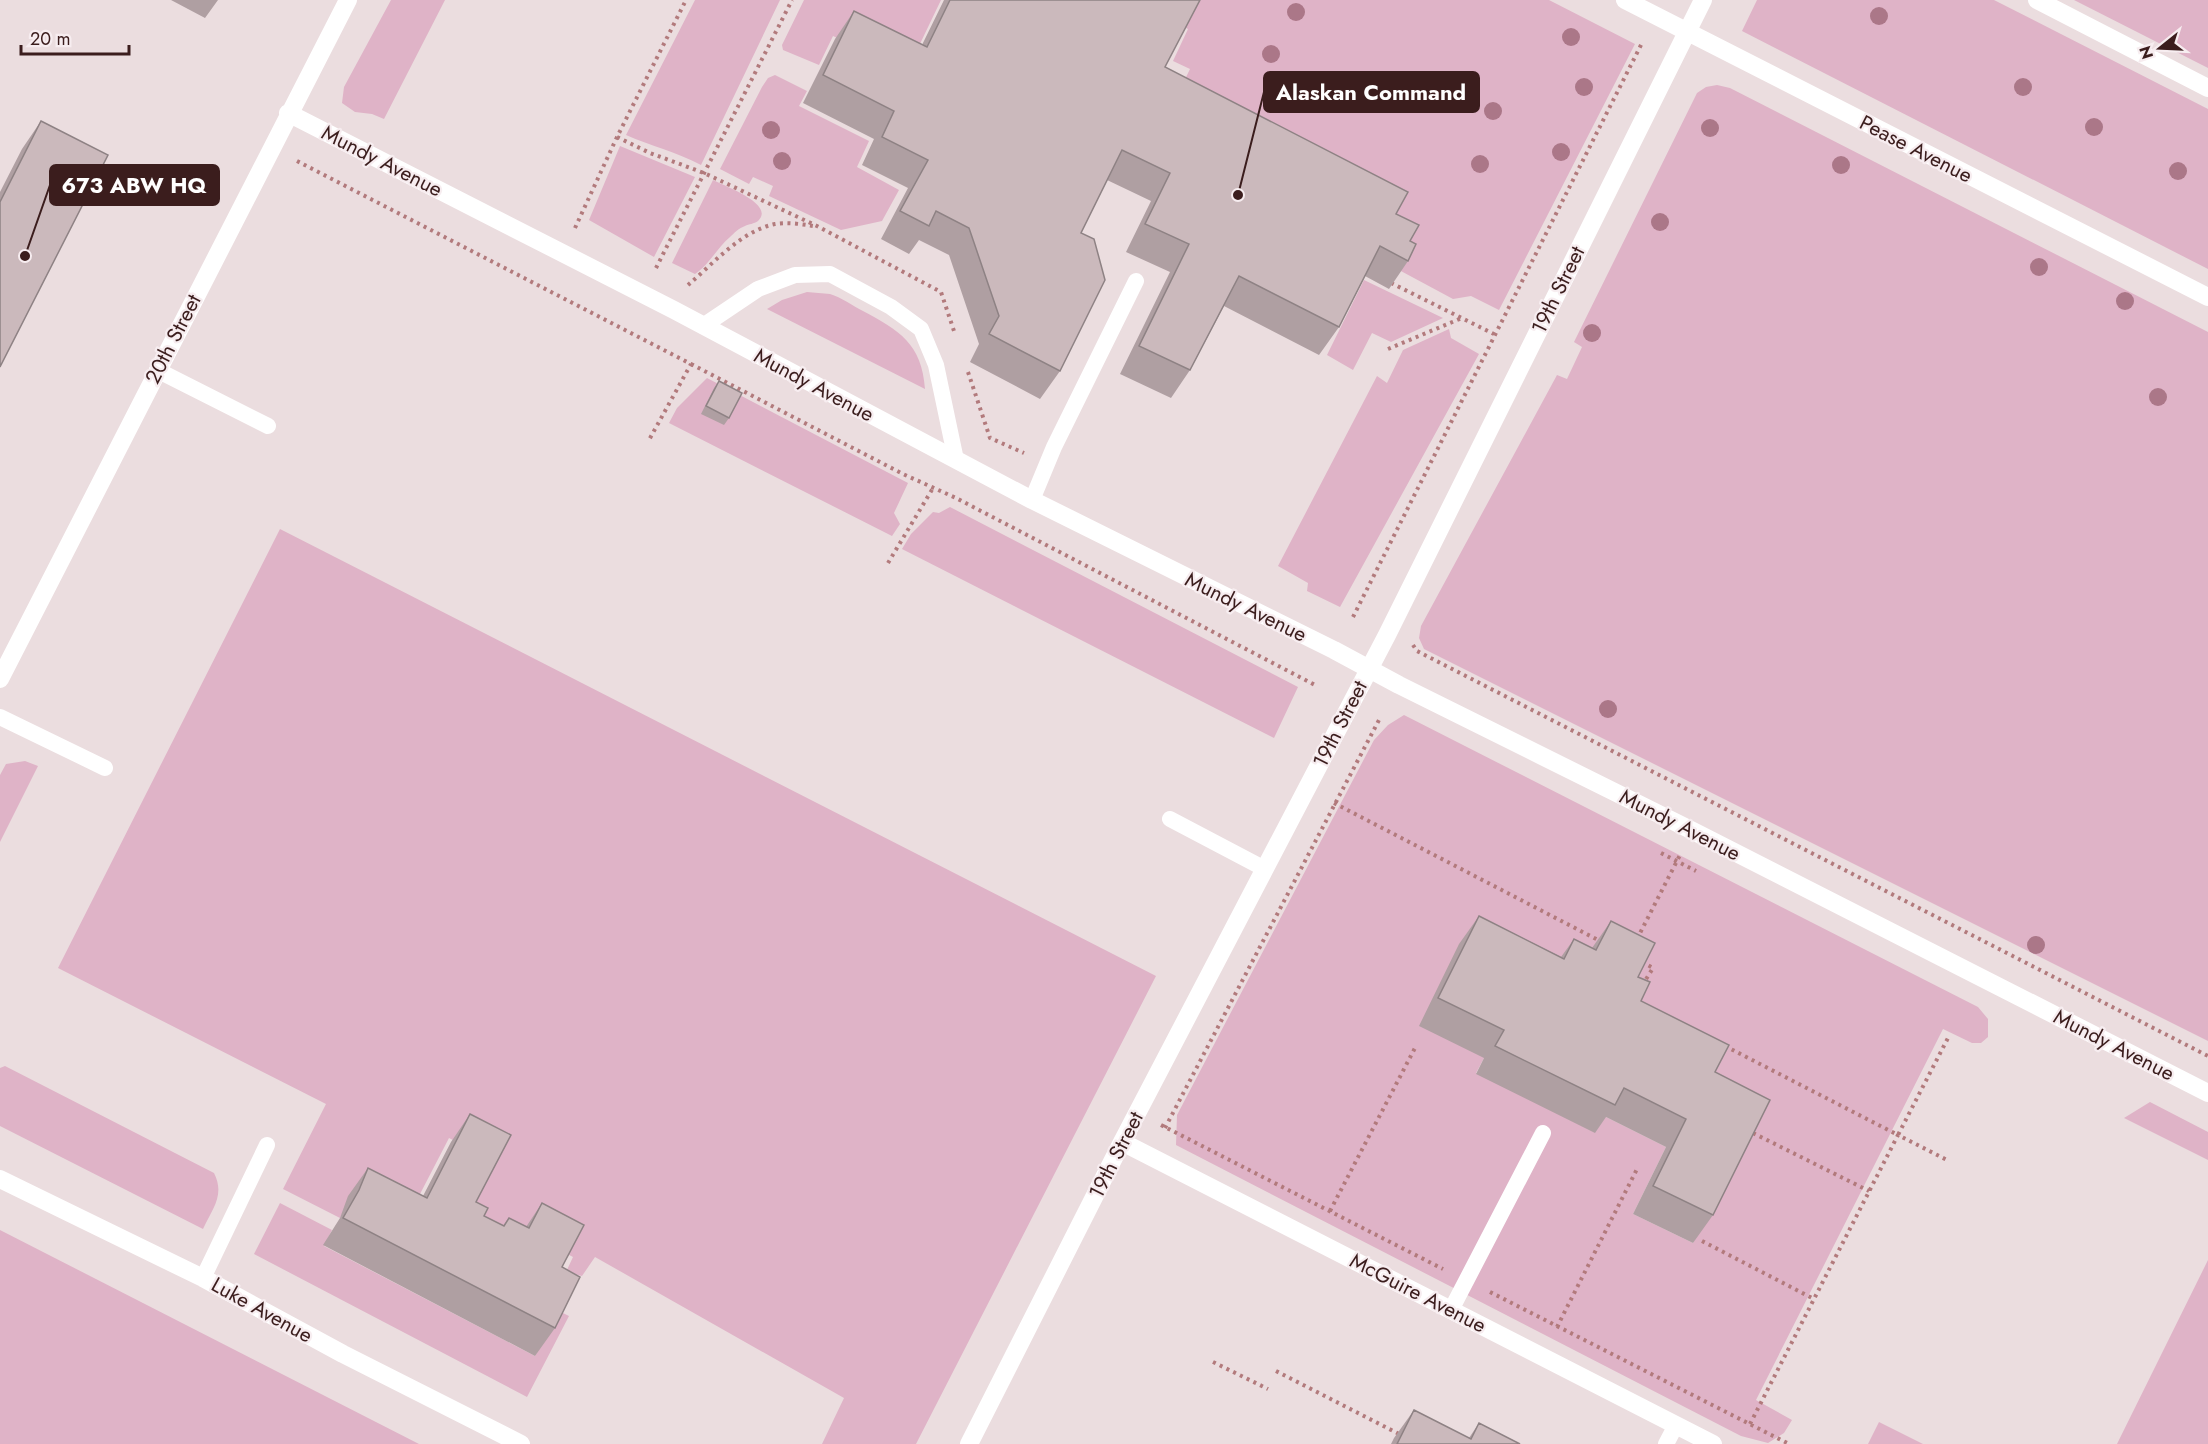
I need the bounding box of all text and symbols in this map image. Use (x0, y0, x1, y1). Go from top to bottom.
scale bar (21, 18, 129, 56)
north arrow (2130, 18, 2190, 78)
text: 20 m (30, 26, 70, 52)
text: N (2133, 43, 2159, 62)
callout: Alaskan Command (1264, 72, 1479, 112)
text: Alaskan Command (1275, 76, 1466, 108)
street label: Pease Avenue (1854, 108, 1978, 190)
street label: Mundy Avenue (316, 118, 448, 204)
callout: 673 ABW HQ (50, 165, 219, 205)
text: 673 ABW HQ (61, 169, 208, 201)
street label: 19th Street (1524, 241, 1592, 339)
street label: 20th Street (138, 289, 208, 389)
street label: Mundy Avenue (749, 341, 879, 429)
street label: Mundy Avenue (1180, 565, 1312, 649)
street label: 19th Street (1305, 675, 1375, 773)
street label: Mundy Avenue (1614, 782, 1746, 868)
street label: Mundy Avenue (2048, 1002, 2180, 1088)
street label: 19th Street (1081, 1106, 1151, 1204)
street label: McGuire Avenue (1345, 1246, 1491, 1340)
street label: Luke Avenue (206, 1270, 318, 1350)

